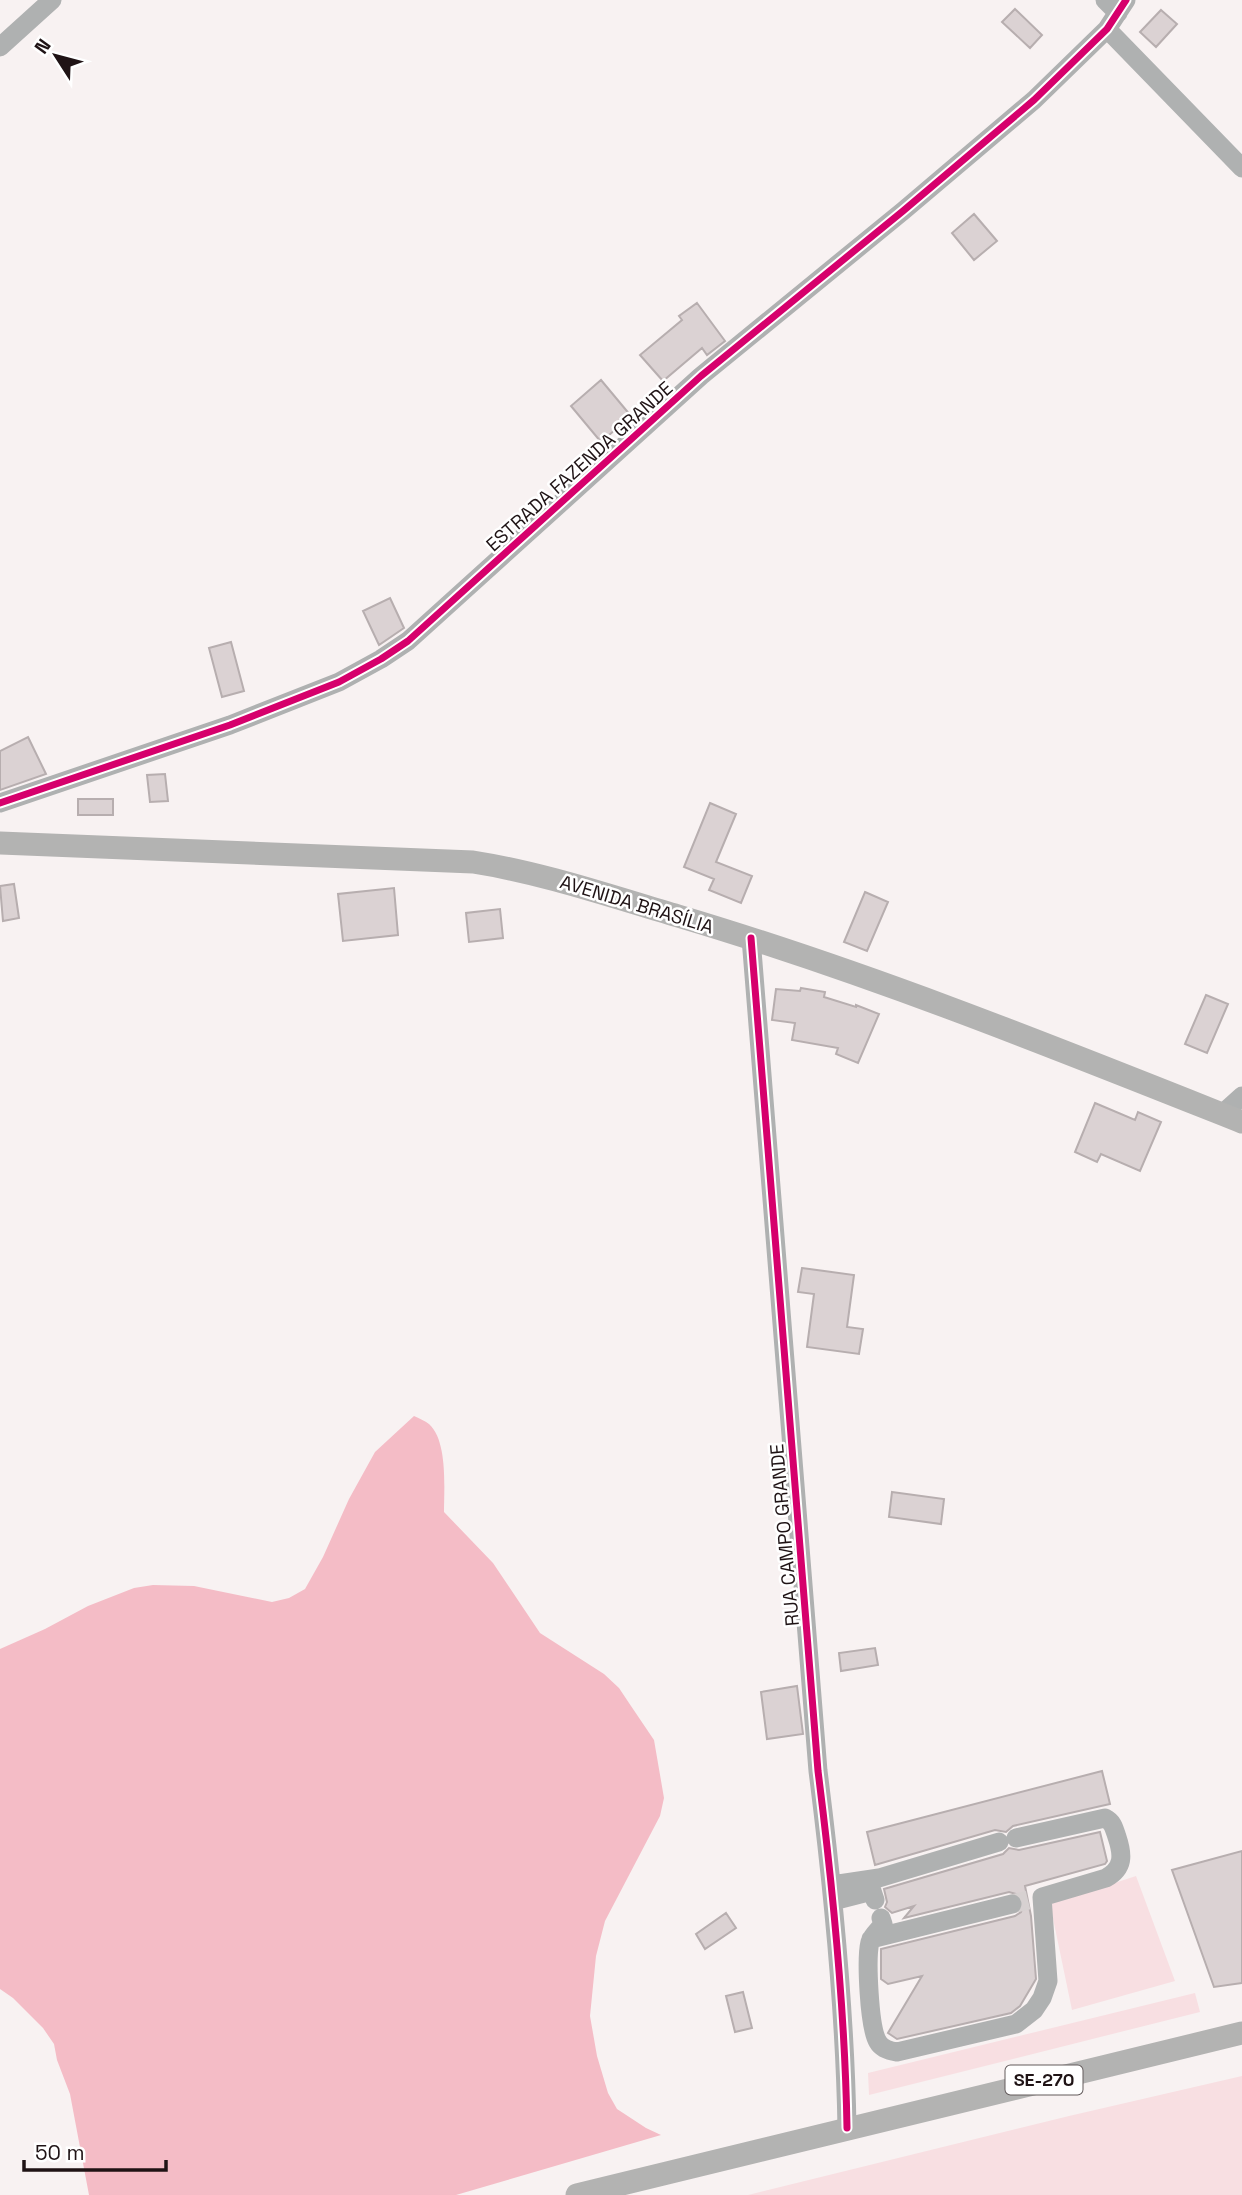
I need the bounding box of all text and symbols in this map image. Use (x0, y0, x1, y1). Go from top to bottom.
north arrow (21, 21, 91, 91)
text: N (29, 34, 57, 59)
street label: ESTRADA FAZENDA GRANDE (481, 376, 678, 557)
street label: AVENIDA BRASÍLIA (557, 869, 717, 940)
street label: RUA CAMPO GRANDE (764, 1443, 805, 1627)
road number: SE-270 (1006, 2066, 1082, 2094)
scale bar (24, 2128, 166, 2172)
text: 50 m (35, 2139, 85, 2166)

